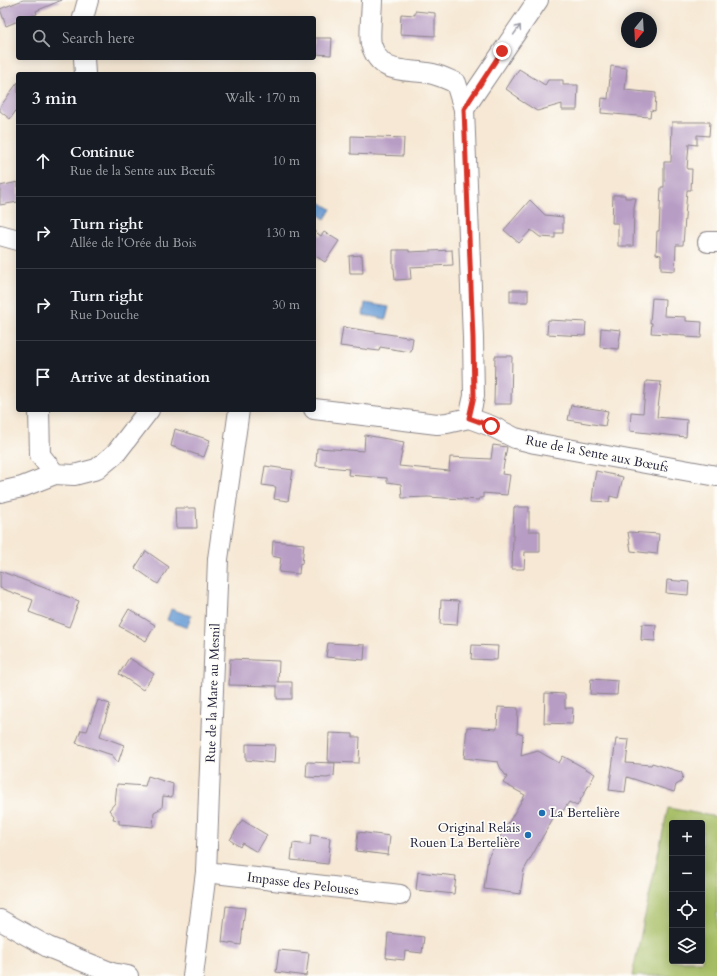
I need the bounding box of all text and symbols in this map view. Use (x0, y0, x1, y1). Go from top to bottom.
north arrow (621, 12, 657, 48)
search box (16, 16, 316, 60)
one-way arrow (513, 25, 521, 36)
icon: search (30, 27, 52, 49)
text: Search here (62, 28, 135, 48)
route end (493, 42, 511, 60)
text: 3 min (32, 87, 77, 110)
text: Walk · 170 m (225, 89, 300, 107)
text: Continue (70, 142, 135, 162)
icon: ahead (32, 150, 54, 172)
text: 10 m (272, 152, 300, 170)
text: Rue de la Sente aux Bœufs (70, 162, 215, 180)
text: Turn right (70, 214, 143, 234)
icon: right (32, 222, 54, 244)
text: 130 m (266, 224, 300, 242)
text: Allée de l'Orée du Bois (70, 234, 196, 252)
text: Turn right (70, 286, 143, 306)
icon: right (32, 294, 54, 316)
text: 30 m (272, 296, 300, 314)
text: Rue Douche (70, 306, 139, 324)
icon: arrive (32, 366, 54, 388)
text: Arrive at destination (70, 367, 210, 387)
route start (482, 417, 500, 435)
street label: Rue de la Sente aux Bœufs (524, 431, 670, 477)
street label: Rue de la Mare au Mesnil (202, 622, 224, 763)
place label: La Bertelière (550, 804, 620, 822)
marker: La Bertelière (537, 808, 547, 818)
place label: Original Relais Rouen La Bertelière (410, 819, 520, 852)
map controls (669, 820, 705, 964)
button: + (669, 820, 705, 856)
marker: Original Relais Rouen La Bertelière (523, 830, 533, 840)
button: − (669, 856, 705, 892)
street label: Impasse des Pelouses (246, 868, 360, 900)
button: locate (669, 892, 705, 928)
button: layers (669, 928, 705, 964)

